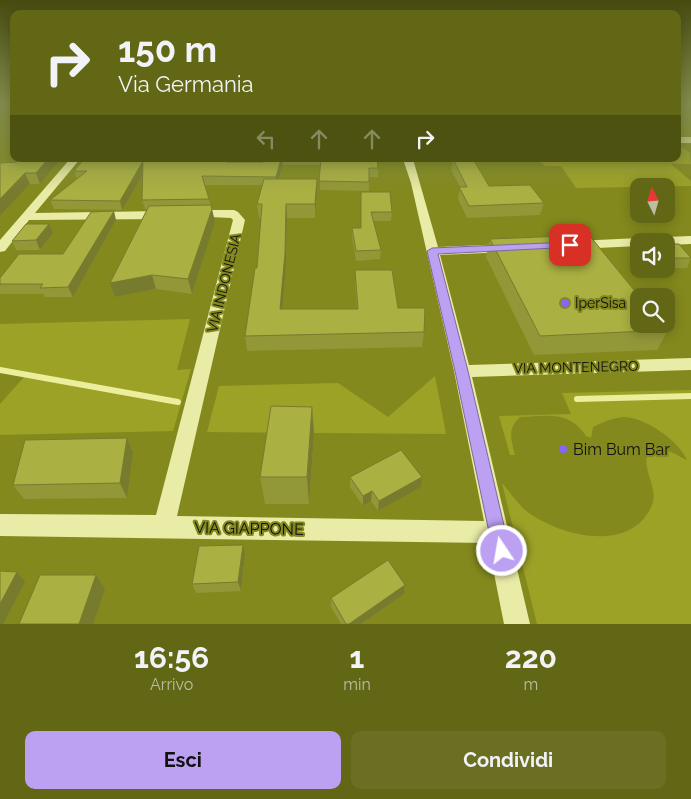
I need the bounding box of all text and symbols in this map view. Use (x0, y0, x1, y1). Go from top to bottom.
text: 150 m (118, 29, 217, 70)
icon: right (35, 30, 100, 95)
text: Via Germania (118, 71, 254, 97)
icon: left (252, 125, 280, 153)
icon: ahead (305, 125, 333, 153)
icon: ahead (358, 125, 386, 153)
icon: right (411, 125, 439, 153)
north arrow (630, 178, 675, 222)
map controls (630, 178, 675, 333)
pin (549, 224, 591, 266)
icon: arrive (556, 231, 584, 259)
street label: VIA INDONESIA (204, 232, 244, 334)
button: sound (630, 233, 675, 278)
button: search (630, 288, 675, 333)
place label: IperSisa (575, 295, 626, 311)
marker: IperSisa (559, 297, 571, 309)
street label: VIA MONTENEGRO (513, 358, 639, 376)
place label: Bim Bum Bar (573, 440, 670, 459)
marker: Bim Bum Bar (557, 443, 569, 455)
street label: VIA GIAPPONE (194, 518, 304, 539)
position arrow (475, 524, 527, 576)
text: 16:56 (134, 640, 209, 675)
text: 1 (350, 640, 364, 675)
text: 220 (505, 640, 557, 675)
text: Arrivo (150, 675, 193, 694)
text: min (343, 675, 371, 694)
text: m (523, 675, 538, 694)
button: Esci (25, 731, 341, 789)
button: Condividi (351, 731, 666, 789)

